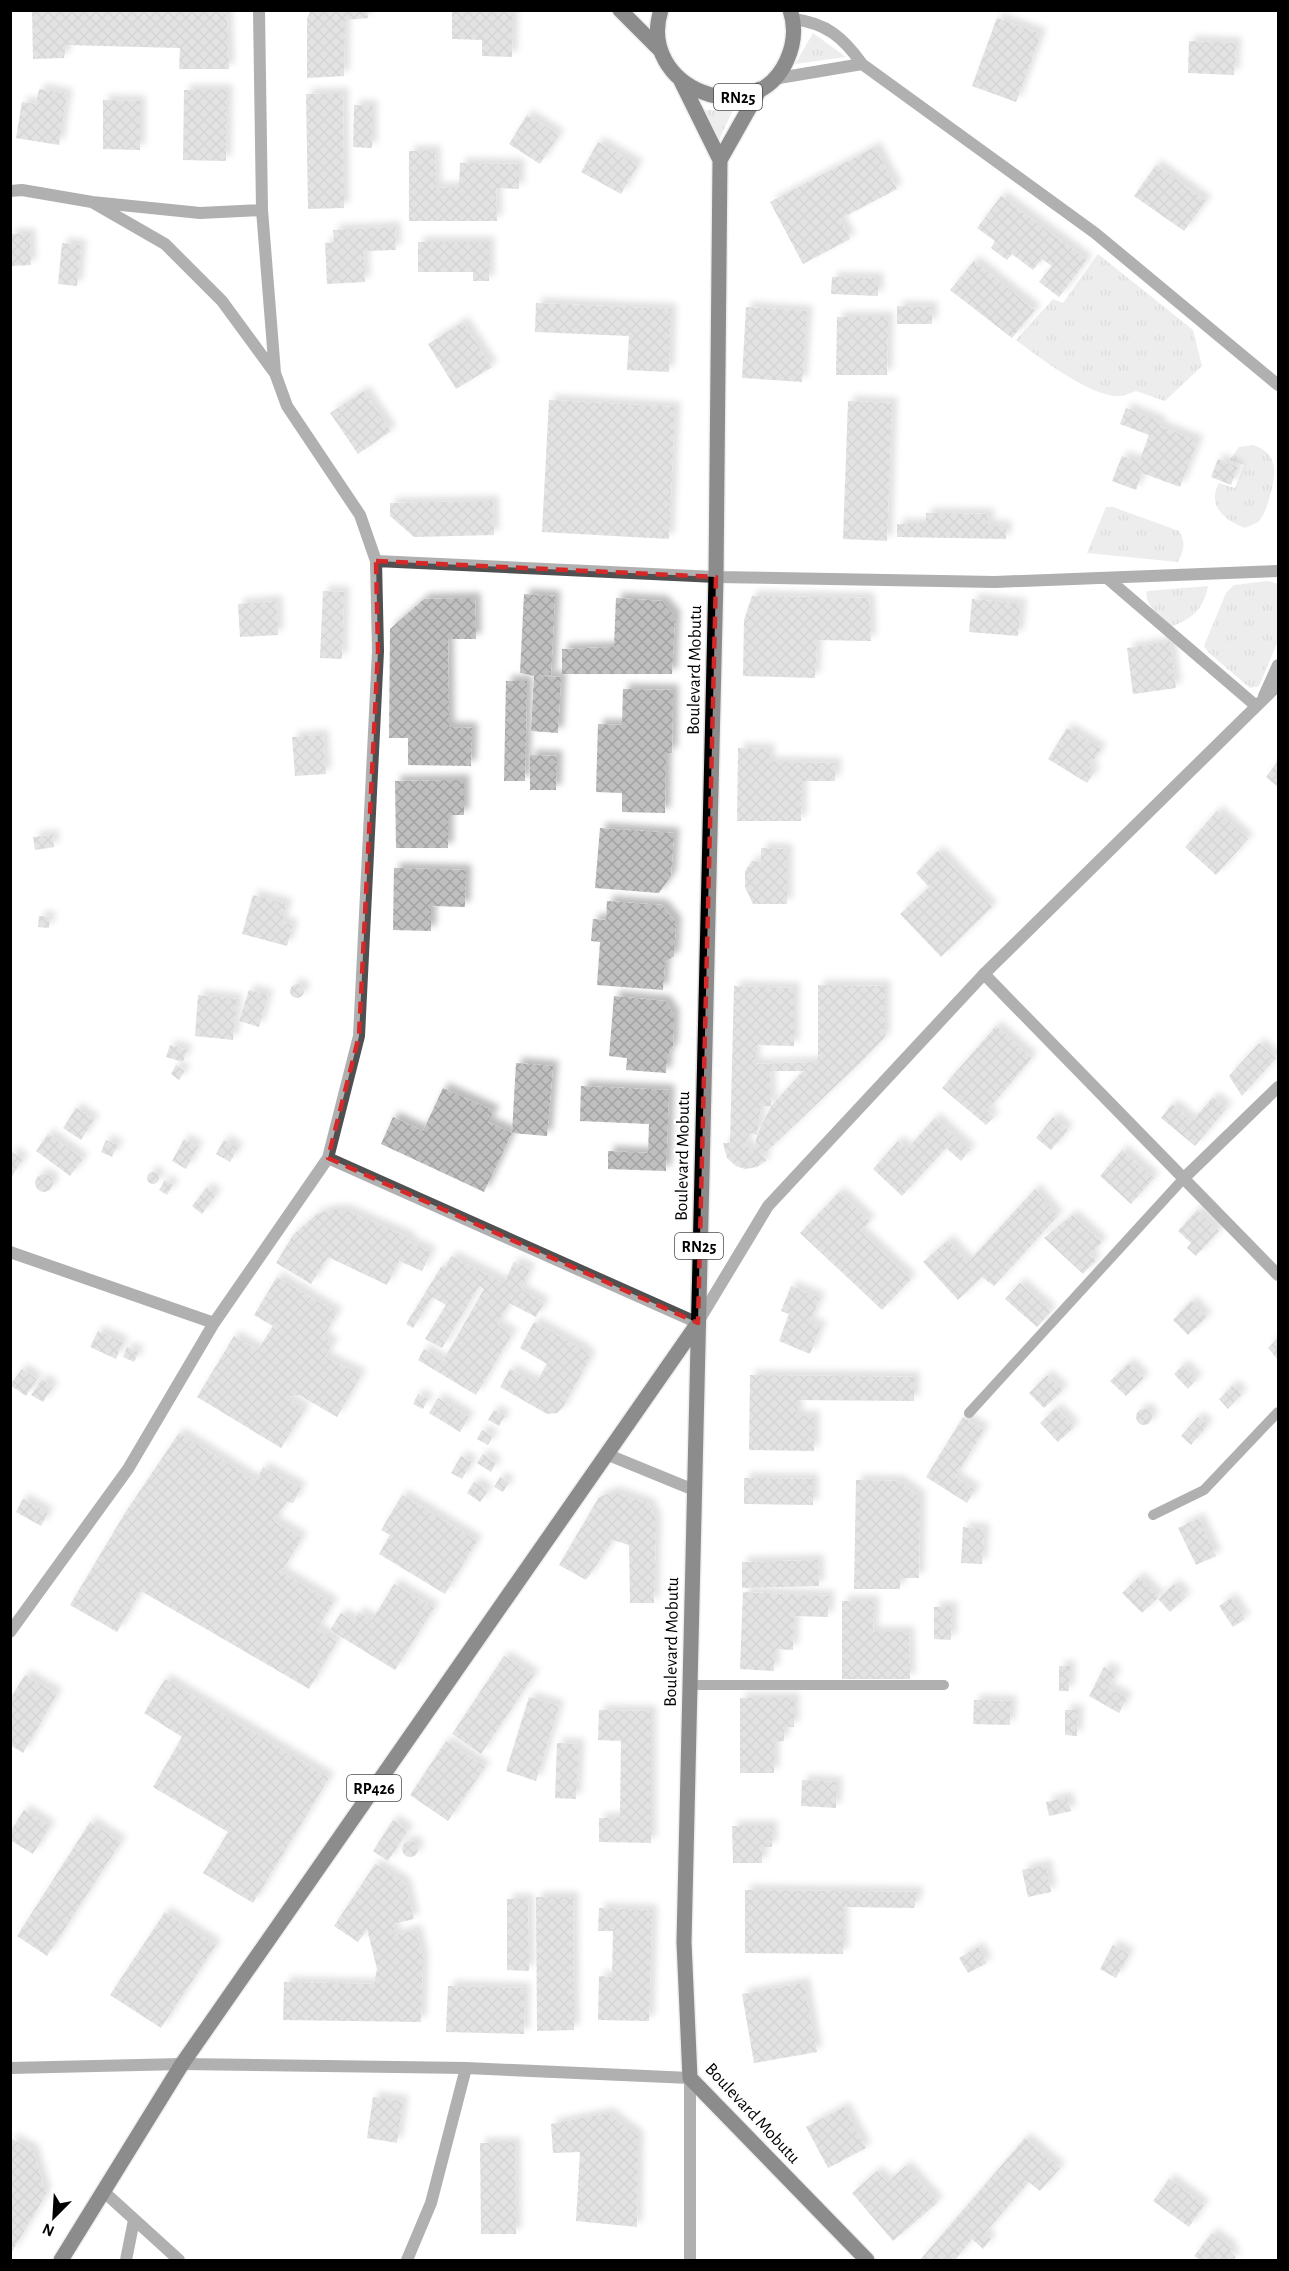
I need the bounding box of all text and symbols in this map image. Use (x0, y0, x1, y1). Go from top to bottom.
road number: RN25 (714, 84, 762, 110)
street label: Boulevard Mobutu (685, 605, 705, 735)
street label: Boulevard Mobutu (673, 1091, 693, 1221)
road number: RN25 (675, 1233, 723, 1259)
street label: Boulevard Mobutu (662, 1577, 682, 1707)
road number: RP426 (347, 1775, 401, 1801)
street label: Boulevard Mobutu (701, 2060, 803, 2167)
north arrow (24, 2187, 84, 2247)
text: N (40, 2220, 57, 2239)

